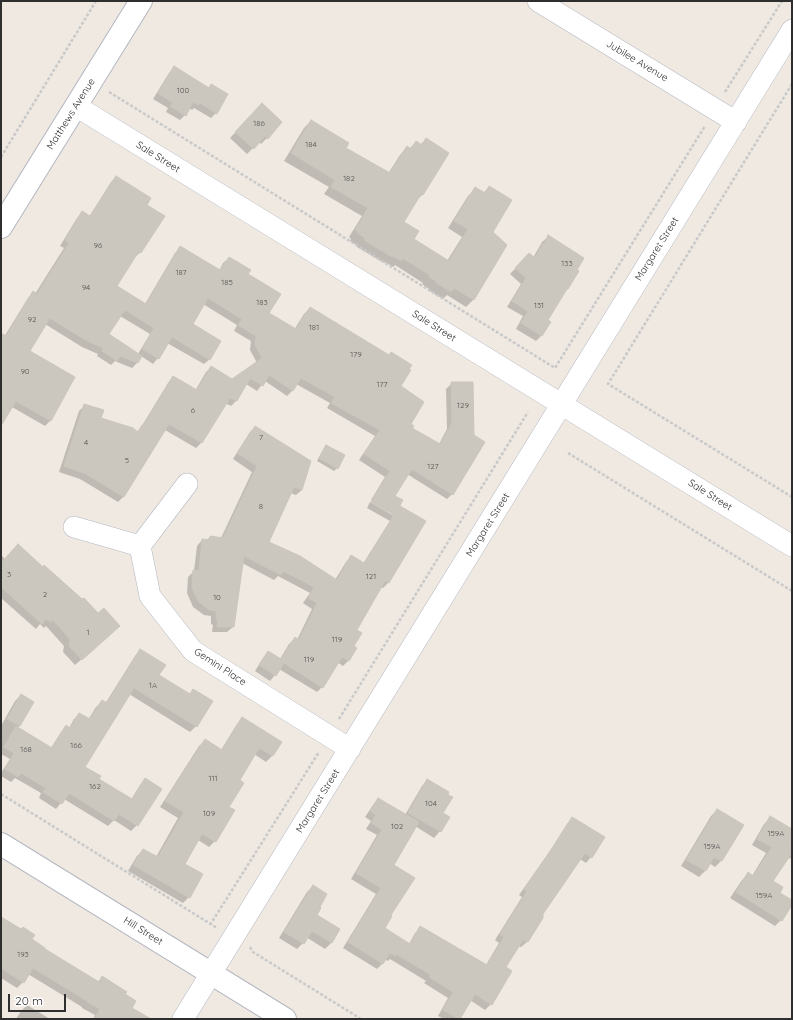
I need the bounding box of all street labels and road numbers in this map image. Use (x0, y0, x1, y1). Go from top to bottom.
street label: Jubilee Avenue (604, 38, 670, 84)
street label: Matthews Avenue (44, 76, 98, 152)
street label: Sale Street (134, 139, 182, 175)
street label: Margaret Street (633, 215, 681, 283)
street label: Sale Street (410, 308, 458, 344)
street label: Sale Street (686, 477, 734, 513)
street label: Margaret Street (464, 491, 512, 559)
street label: Gemini Place (192, 646, 248, 688)
street label: Margaret Street (294, 767, 342, 835)
street label: Hill Street (121, 914, 165, 948)

